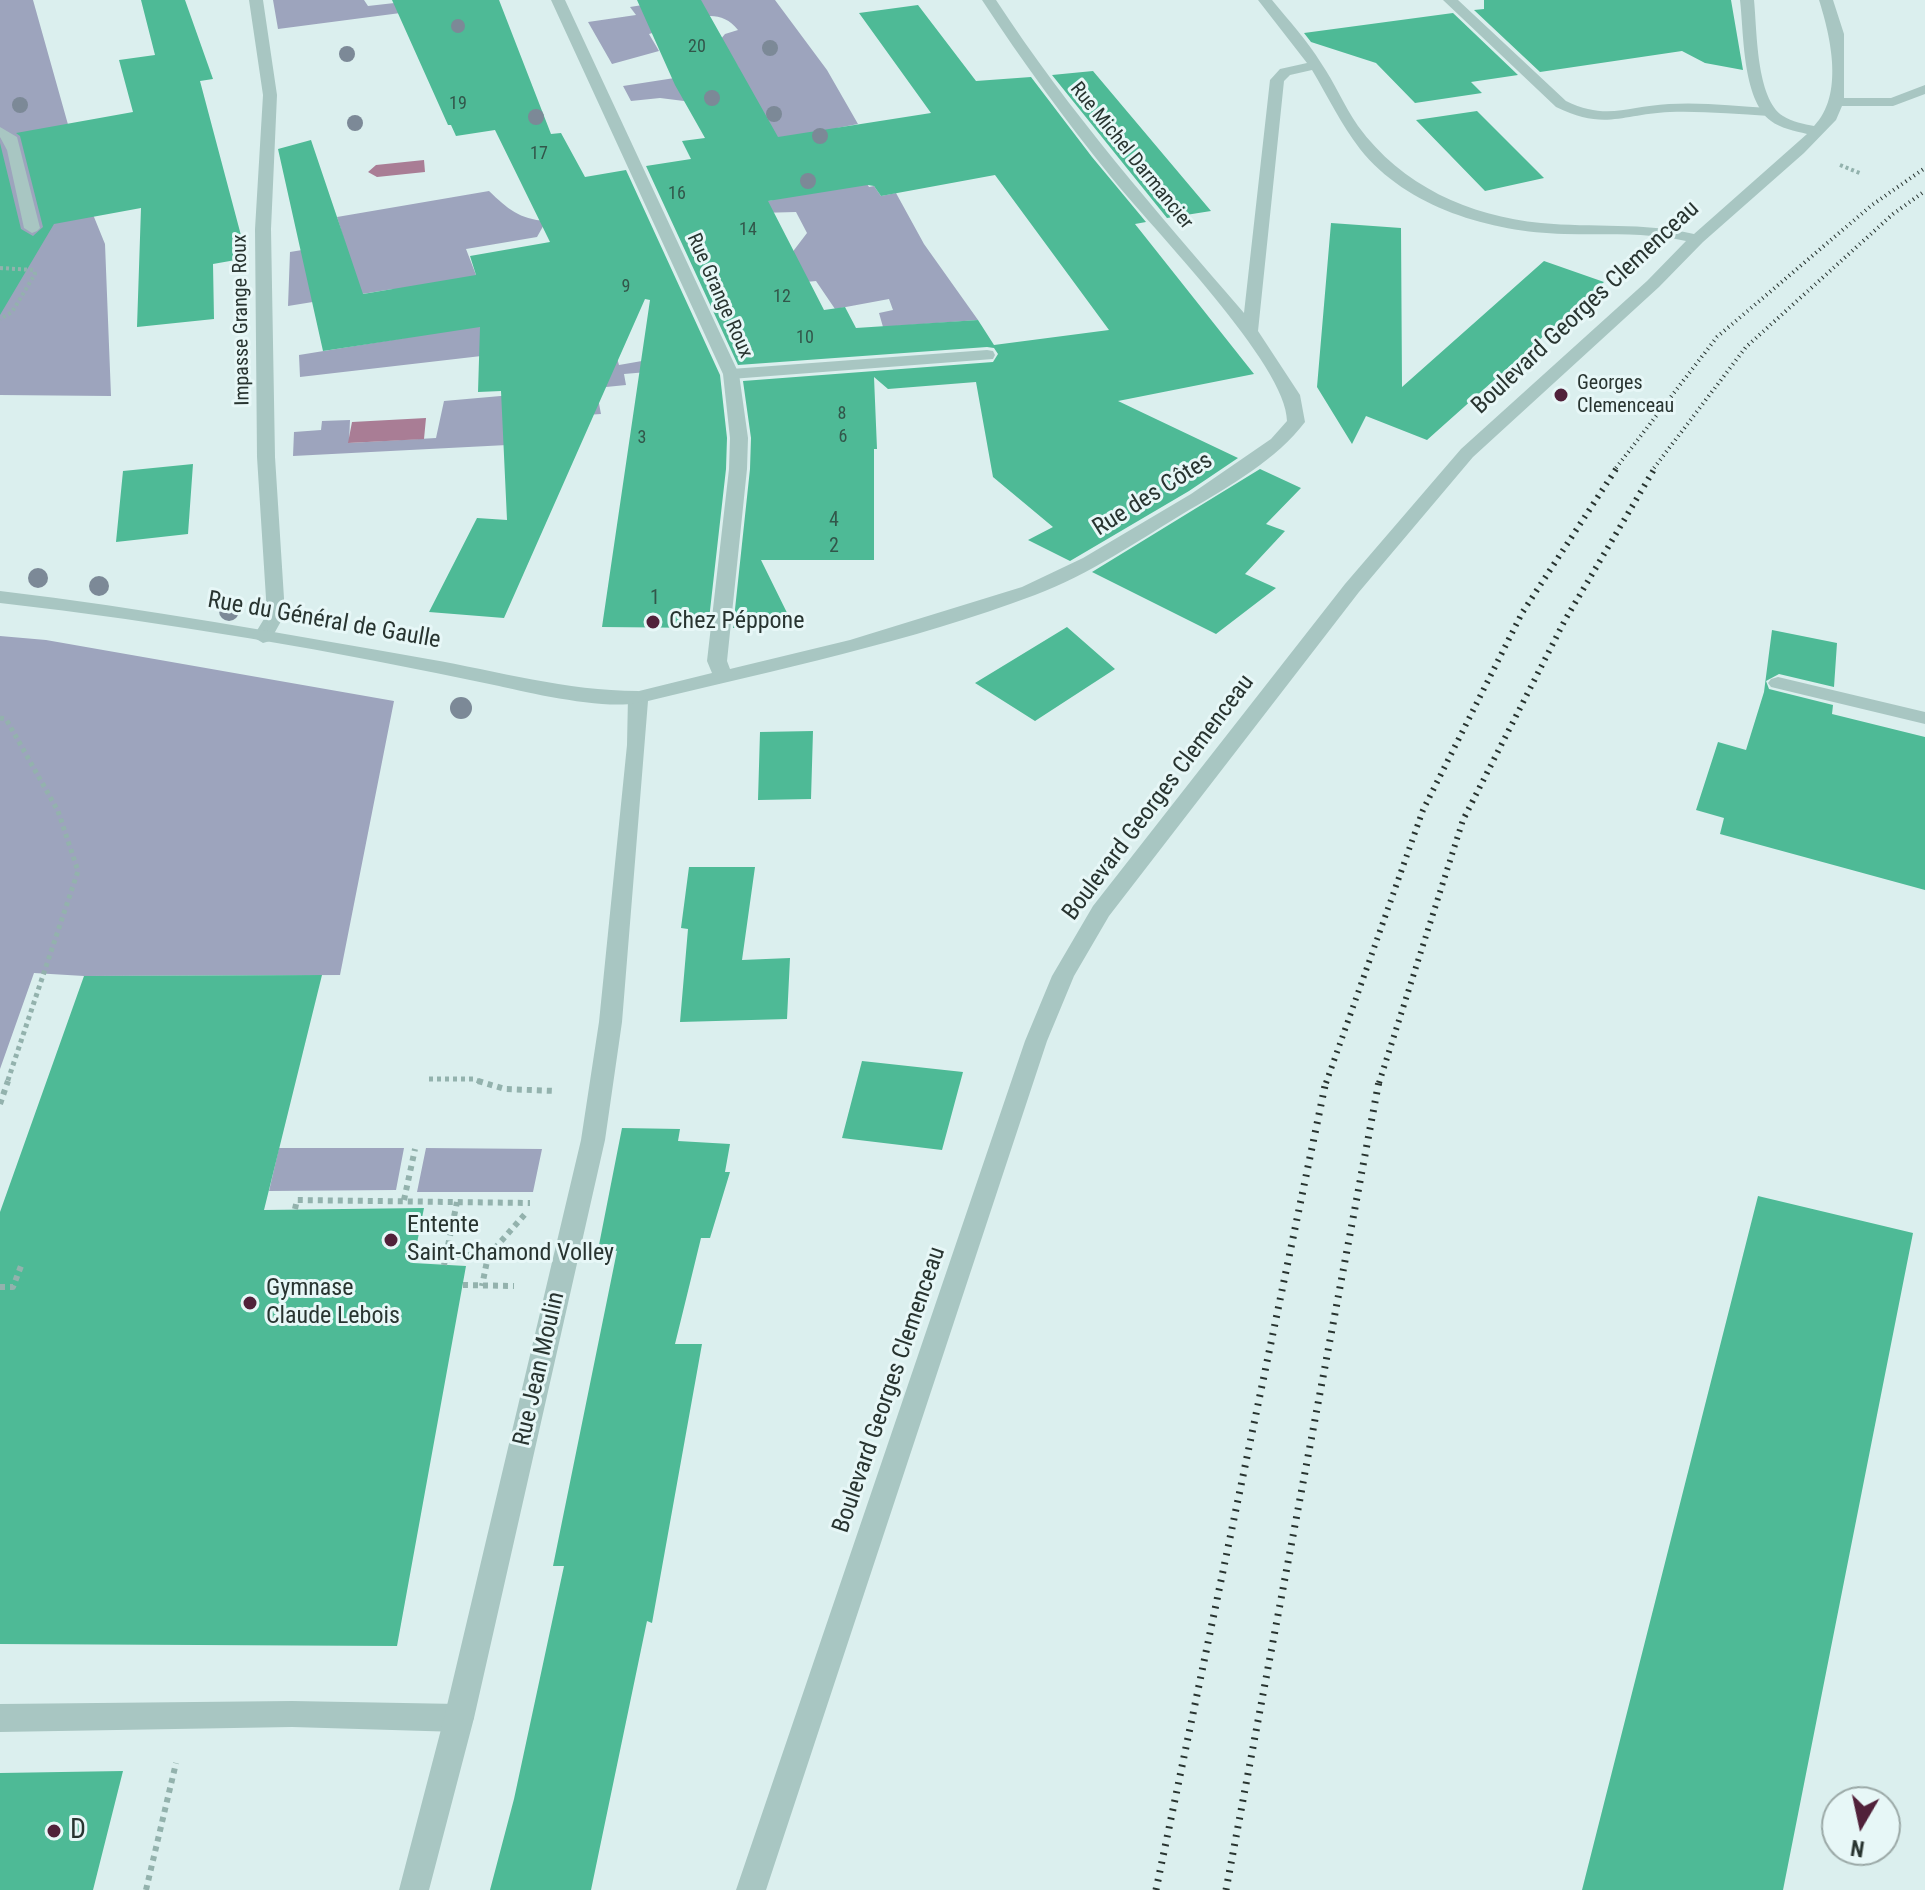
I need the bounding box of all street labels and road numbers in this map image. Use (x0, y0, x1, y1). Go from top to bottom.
street label: Rue Michel Darmancier (1064, 78, 1198, 234)
street label: Boulevard Georges Clemenceau (1466, 195, 1706, 421)
street label: Rue Grange Roux (681, 230, 757, 362)
street label: Impasse Grange Roux (229, 234, 255, 406)
street label: Rue des Côtes (1088, 447, 1218, 543)
street label: Rue du Général de Gaulle (205, 586, 443, 656)
street label: Boulevard Georges Clemenceau (1057, 669, 1261, 927)
street label: Boulevard Georges Clemenceau (828, 1243, 952, 1537)
street label: Rue Jean Moulin (508, 1289, 572, 1449)

